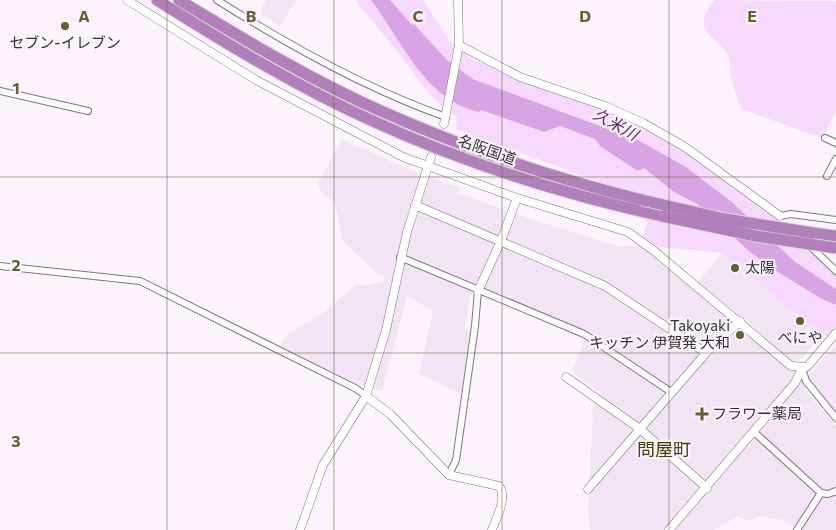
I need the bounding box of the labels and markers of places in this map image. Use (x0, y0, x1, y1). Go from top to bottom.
marker: セブン-イレブン (59, 20, 71, 32)
place label: セブン-イレブン (9, 33, 121, 51)
place label: 太陽 (745, 258, 775, 276)
marker: 太陽 (729, 262, 741, 274)
marker: べにや (794, 315, 806, 327)
place label: Takoyaki キッチン 伊賀発 大和 (589, 316, 730, 351)
place label: べにや (777, 328, 823, 346)
marker: Takoyaki キッチン 伊賀発 大和 (734, 329, 746, 341)
place label: フラワー薬局 (712, 404, 802, 422)
marker: フラワー薬局 (696, 408, 708, 420)

